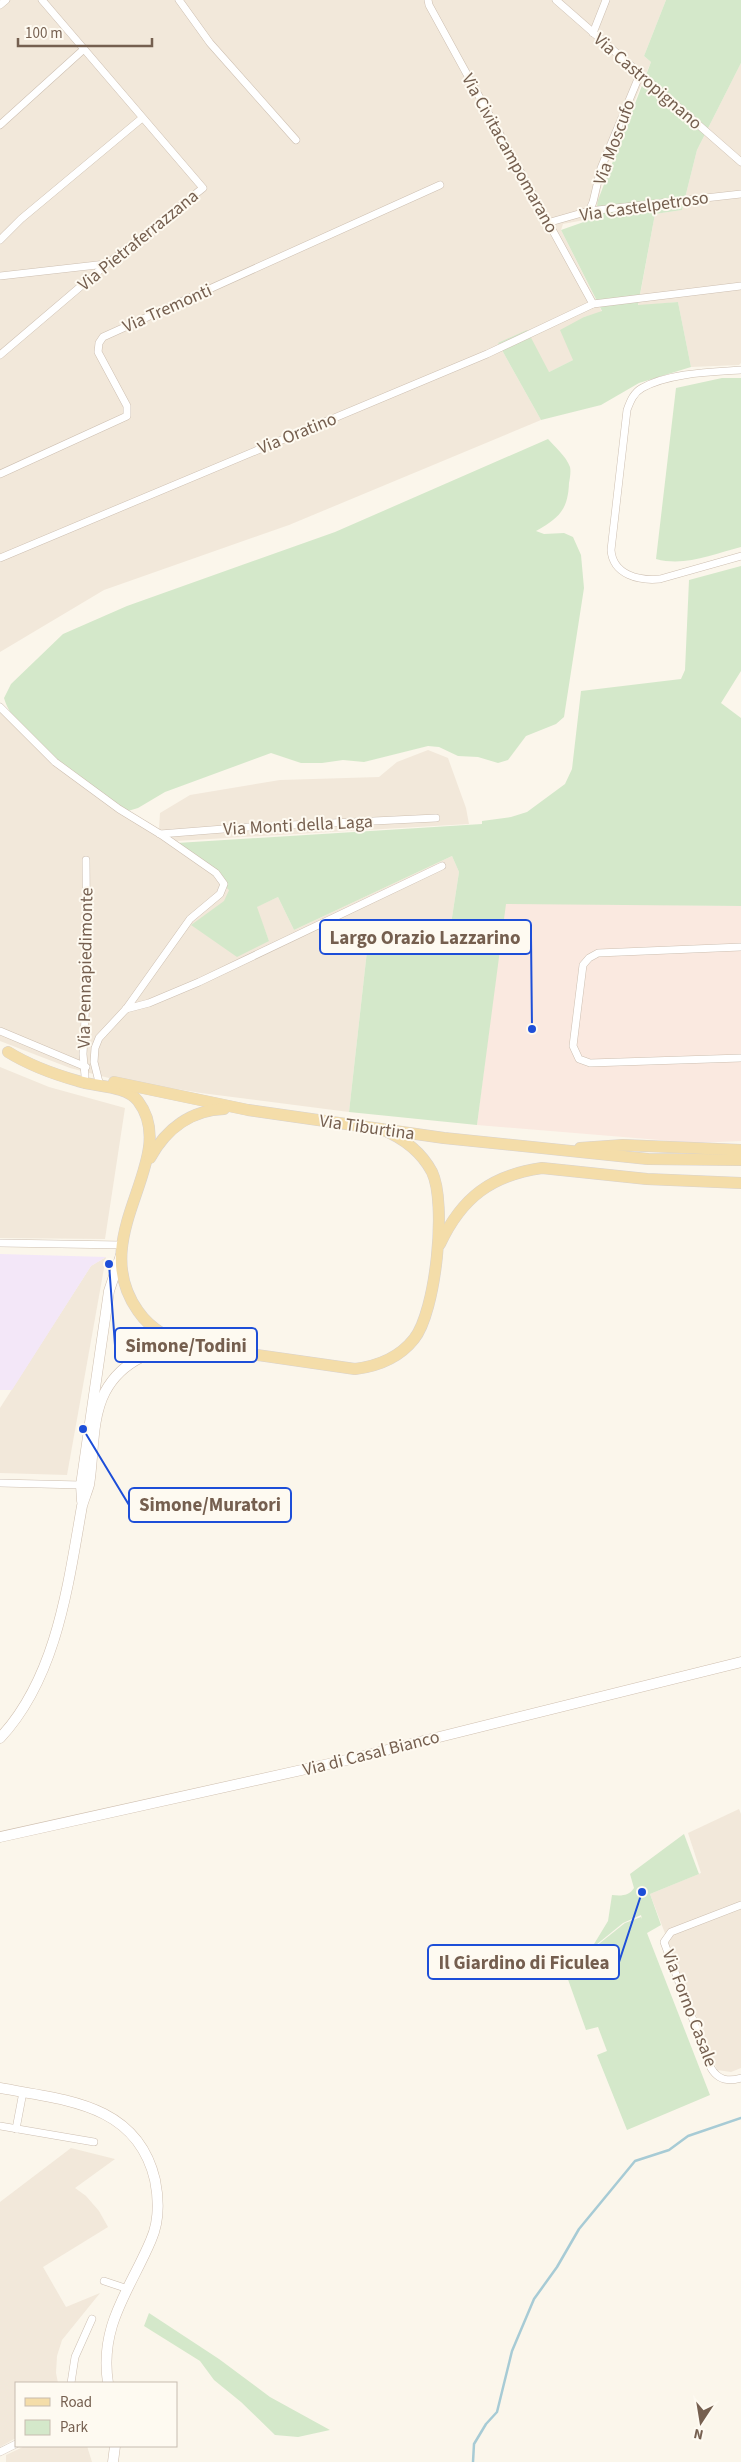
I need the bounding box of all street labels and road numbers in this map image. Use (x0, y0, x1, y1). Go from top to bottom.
street label: Via Castropignano (588, 27, 708, 136)
street label: Via Civitacampomarano (455, 69, 564, 238)
street label: Via Moscufo (587, 96, 642, 189)
street label: Via Pietraferrazzana (73, 184, 204, 297)
street label: Via Castelpetroso (578, 185, 710, 228)
street label: Via Tremonti (119, 278, 216, 339)
street label: Via Oratino (254, 406, 340, 461)
street label: Via Monti della Laga (223, 809, 373, 842)
street label: Via Pennapiedimonte (72, 887, 99, 1049)
street label: Via Tiburtina (318, 1108, 416, 1147)
street label: Via di Casal Bianco (300, 1724, 442, 1783)
street label: Via Forno Casale (656, 1946, 723, 2070)

